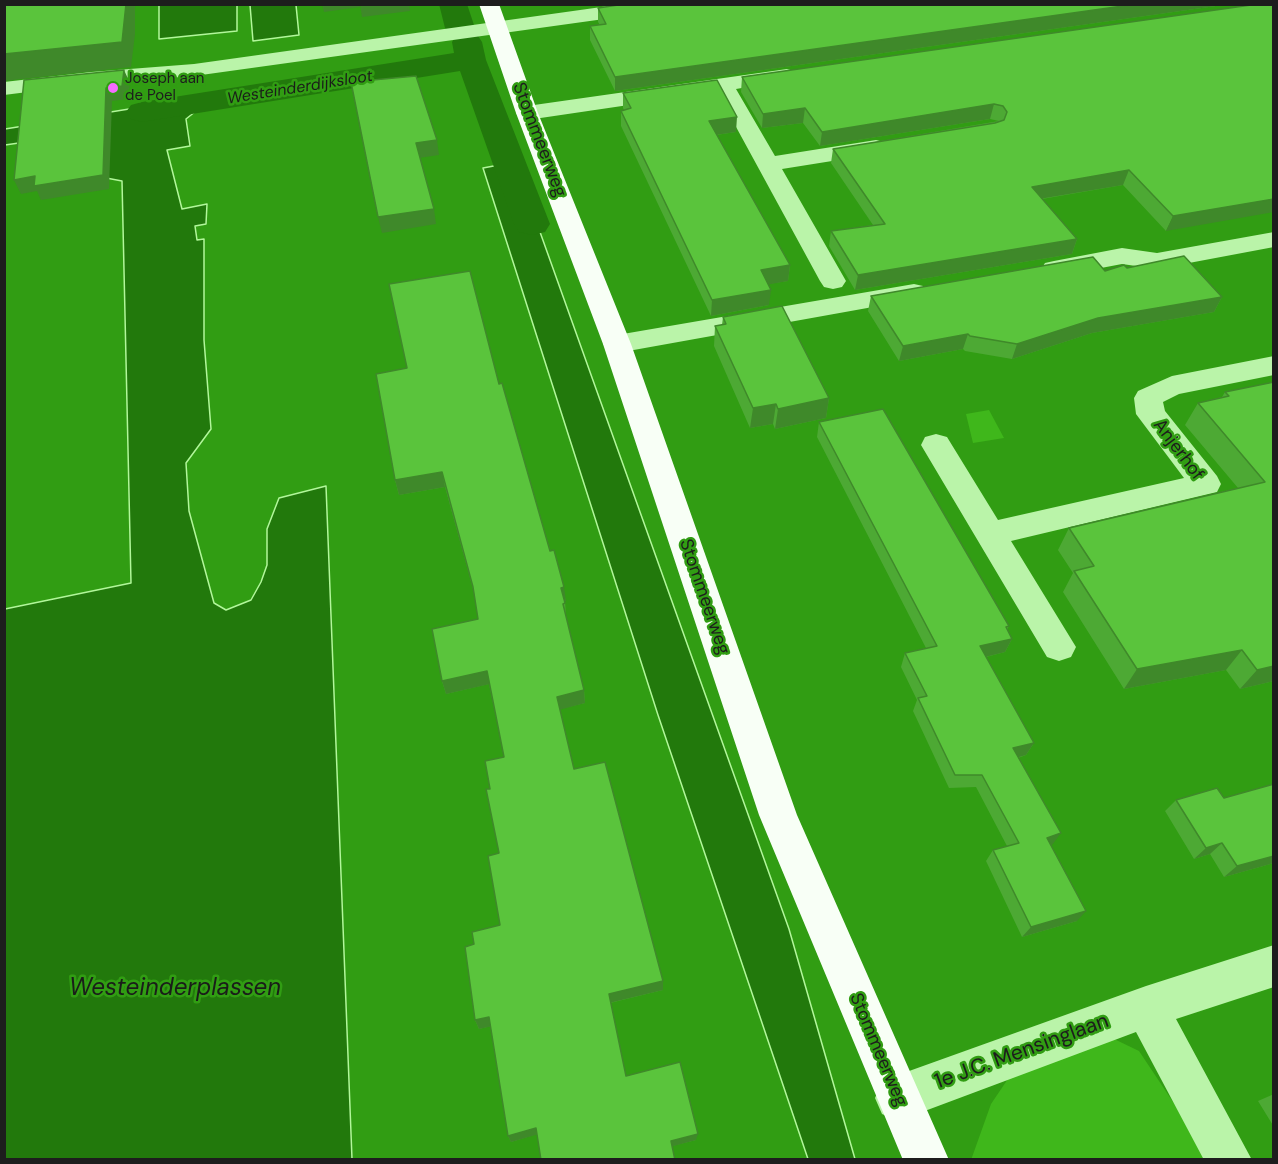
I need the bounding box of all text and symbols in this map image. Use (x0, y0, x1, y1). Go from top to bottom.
water label: Westeinderdijksloot (226, 67, 374, 109)
place label: Joseph aan de Poel (125, 70, 204, 105)
street label: Stommeerweg (507, 80, 571, 200)
marker: Joseph aan de Poel (106, 81, 120, 95)
street label: Anjerhof (1148, 415, 1208, 485)
street label: Stommeerweg (674, 536, 734, 658)
water label: Westeinderplassen (69, 975, 281, 1003)
street label: Stommeerweg (844, 990, 912, 1110)
street label: 1e J.C. Mensinglaan (932, 1009, 1112, 1095)

